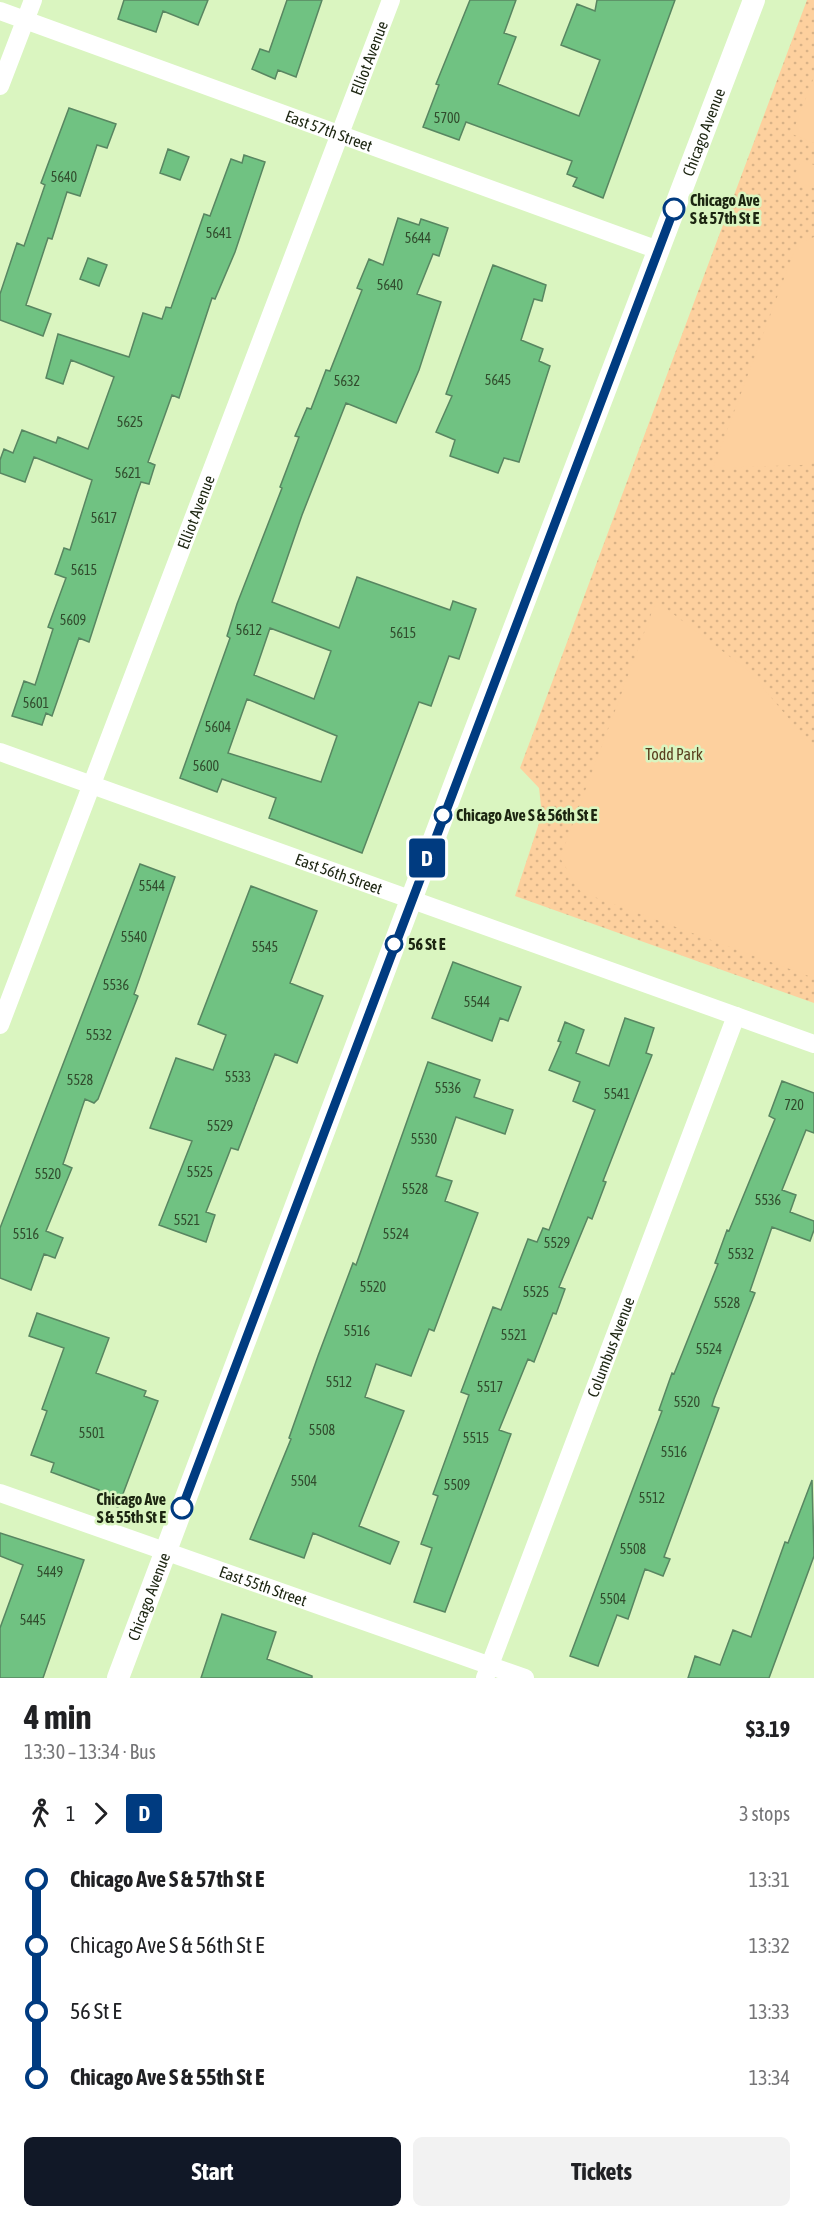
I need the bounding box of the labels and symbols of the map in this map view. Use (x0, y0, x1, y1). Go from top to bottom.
street label: Elliot Avenue (347, 18, 391, 97)
street label: Chicago Avenue (679, 86, 728, 179)
street label: East 57th Street (283, 106, 375, 155)
house number: 5700 (434, 110, 461, 126)
house number: 5640 (51, 169, 78, 185)
place label: Chicago Ave S & 57th St E (690, 191, 760, 227)
marker: Chicago Ave S & 57th St E (663, 198, 685, 220)
house number: 5641 (206, 225, 232, 241)
house number: 5644 (405, 230, 432, 246)
house number: 5640 (377, 277, 404, 293)
house number: 5645 (485, 372, 511, 388)
house number: 5632 (334, 373, 360, 389)
house number: 5625 (117, 414, 143, 430)
house number: 5621 (115, 465, 141, 481)
street label: Elliot Avenue (173, 473, 218, 552)
house number: 5617 (91, 510, 117, 526)
house number: 5615 (71, 562, 97, 578)
house number: 5609 (60, 612, 86, 628)
house number: 5612 (236, 622, 262, 638)
house number: 5615 (390, 625, 416, 641)
house number: 5601 (23, 695, 49, 711)
house number: 5604 (205, 719, 232, 735)
park label: Todd Park (645, 745, 703, 763)
house number: 5600 (193, 758, 220, 774)
marker: Chicago Ave S & 56th St E (434, 806, 452, 824)
place label: Chicago Ave S & 56th St E (456, 806, 598, 824)
line badge: D (408, 838, 446, 878)
street label: East 56th Street (293, 850, 385, 898)
house number: 5544 (139, 878, 166, 894)
house number: 5540 (121, 929, 148, 945)
marker: 56 St E (385, 935, 403, 953)
place label: 56 St E (408, 935, 446, 953)
house number: 5545 (252, 939, 278, 955)
house number: 5536 (103, 977, 130, 993)
house number: 5544 (464, 994, 491, 1010)
house number: 5532 (86, 1027, 112, 1043)
house number: 5533 (225, 1069, 251, 1085)
house number: 5528 (67, 1072, 94, 1088)
house number: 5536 (435, 1080, 462, 1096)
house number: 5541 (604, 1086, 630, 1102)
house number: 720 (784, 1097, 804, 1113)
house number: 5529 (207, 1118, 233, 1134)
house number: 5530 (411, 1131, 438, 1147)
house number: 5525 (187, 1164, 213, 1180)
house number: 5520 (35, 1166, 62, 1182)
house number: 5528 (402, 1181, 429, 1197)
house number: 5536 (755, 1192, 782, 1208)
house number: 5521 (174, 1212, 200, 1228)
house number: 5516 (13, 1226, 40, 1242)
house number: 5524 (383, 1226, 410, 1242)
house number: 5529 (544, 1235, 570, 1251)
house number: 5532 (728, 1246, 754, 1262)
house number: 5520 (360, 1279, 387, 1295)
house number: 5525 (523, 1284, 549, 1300)
street label: Columbus Avenue (583, 1294, 638, 1400)
house number: 5528 (714, 1295, 741, 1311)
house number: 5516 (344, 1323, 371, 1339)
house number: 5521 (501, 1327, 527, 1343)
house number: 5524 (696, 1341, 723, 1357)
house number: 5512 (326, 1374, 352, 1390)
house number: 5517 (477, 1379, 503, 1395)
house number: 5520 (674, 1394, 701, 1410)
house number: 5508 (309, 1422, 336, 1438)
house number: 5501 (79, 1425, 105, 1441)
house number: 5515 (463, 1430, 489, 1446)
house number: 5516 (661, 1444, 688, 1460)
house number: 5504 (291, 1473, 318, 1489)
house number: 5509 (444, 1477, 470, 1493)
place label: Chicago Ave S & 55th St E (96, 1490, 166, 1526)
house number: 5512 (639, 1490, 665, 1506)
marker: Chicago Ave S & 55th St E (171, 1497, 193, 1519)
house number: 5508 (620, 1541, 647, 1557)
street label: Chicago Avenue (124, 1550, 173, 1643)
street label: East 55th Street (217, 1562, 310, 1610)
house number: 5449 (37, 1564, 63, 1580)
house number: 5504 (600, 1591, 627, 1607)
house number: 5445 (20, 1612, 46, 1628)

